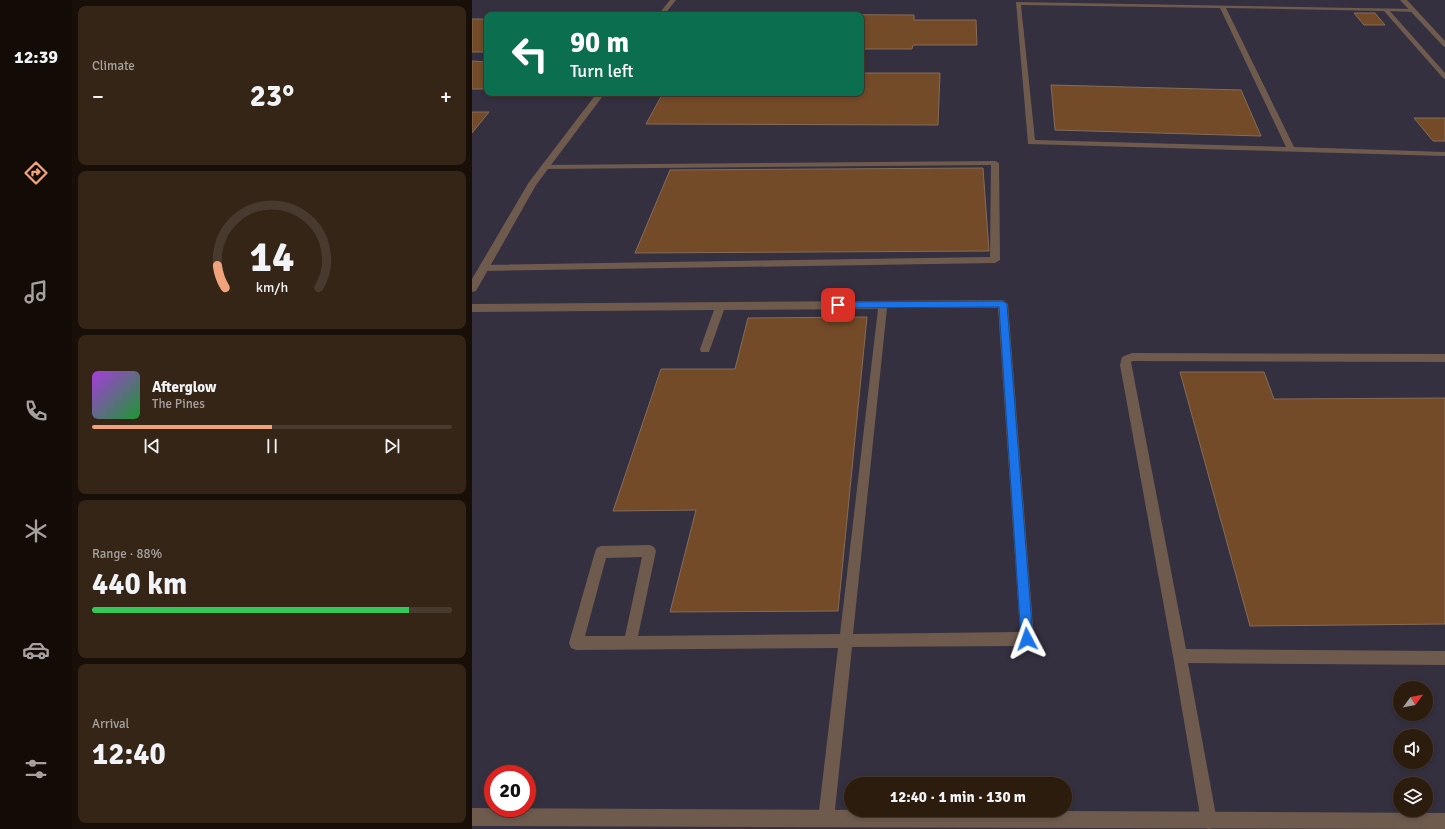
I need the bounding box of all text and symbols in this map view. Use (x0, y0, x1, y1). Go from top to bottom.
text: 90 m (570, 26, 629, 60)
icon: left (504, 28, 556, 80)
text: 12:39 (14, 46, 58, 68)
text: Climate (92, 58, 135, 74)
text: Turn left (570, 60, 633, 82)
text: 23° (250, 78, 294, 115)
text: − (92, 83, 104, 110)
text: + (440, 83, 452, 110)
icon: directions (22, 159, 50, 187)
text: 14 (250, 232, 294, 283)
icon: music (22, 278, 50, 306)
text: km/h (256, 278, 288, 295)
pin (821, 288, 855, 322)
icon: arrive (827, 294, 849, 316)
text: Afterglow (152, 378, 216, 396)
text: The Pines (152, 396, 205, 412)
icon: phone (22, 397, 50, 425)
icon: previous (141, 435, 163, 457)
icon: pause (261, 435, 283, 457)
icon: next (381, 435, 403, 457)
icon: climate (22, 517, 50, 545)
text: Range · 88% (92, 546, 162, 562)
text: 440 km (92, 566, 187, 603)
position arrow (1006, 618, 1048, 660)
icon: car (22, 636, 50, 664)
north arrow (1393, 681, 1433, 721)
map controls (1393, 681, 1433, 817)
text: Arrival (92, 716, 129, 732)
button: sound (1393, 729, 1433, 769)
text: 12:40 (92, 736, 166, 773)
icon: filters (22, 755, 50, 783)
speed limit sign: 20 (484, 765, 536, 817)
button: layers (1393, 777, 1433, 817)
text: 12:40 · 1 min · 130 m (890, 788, 1026, 806)

